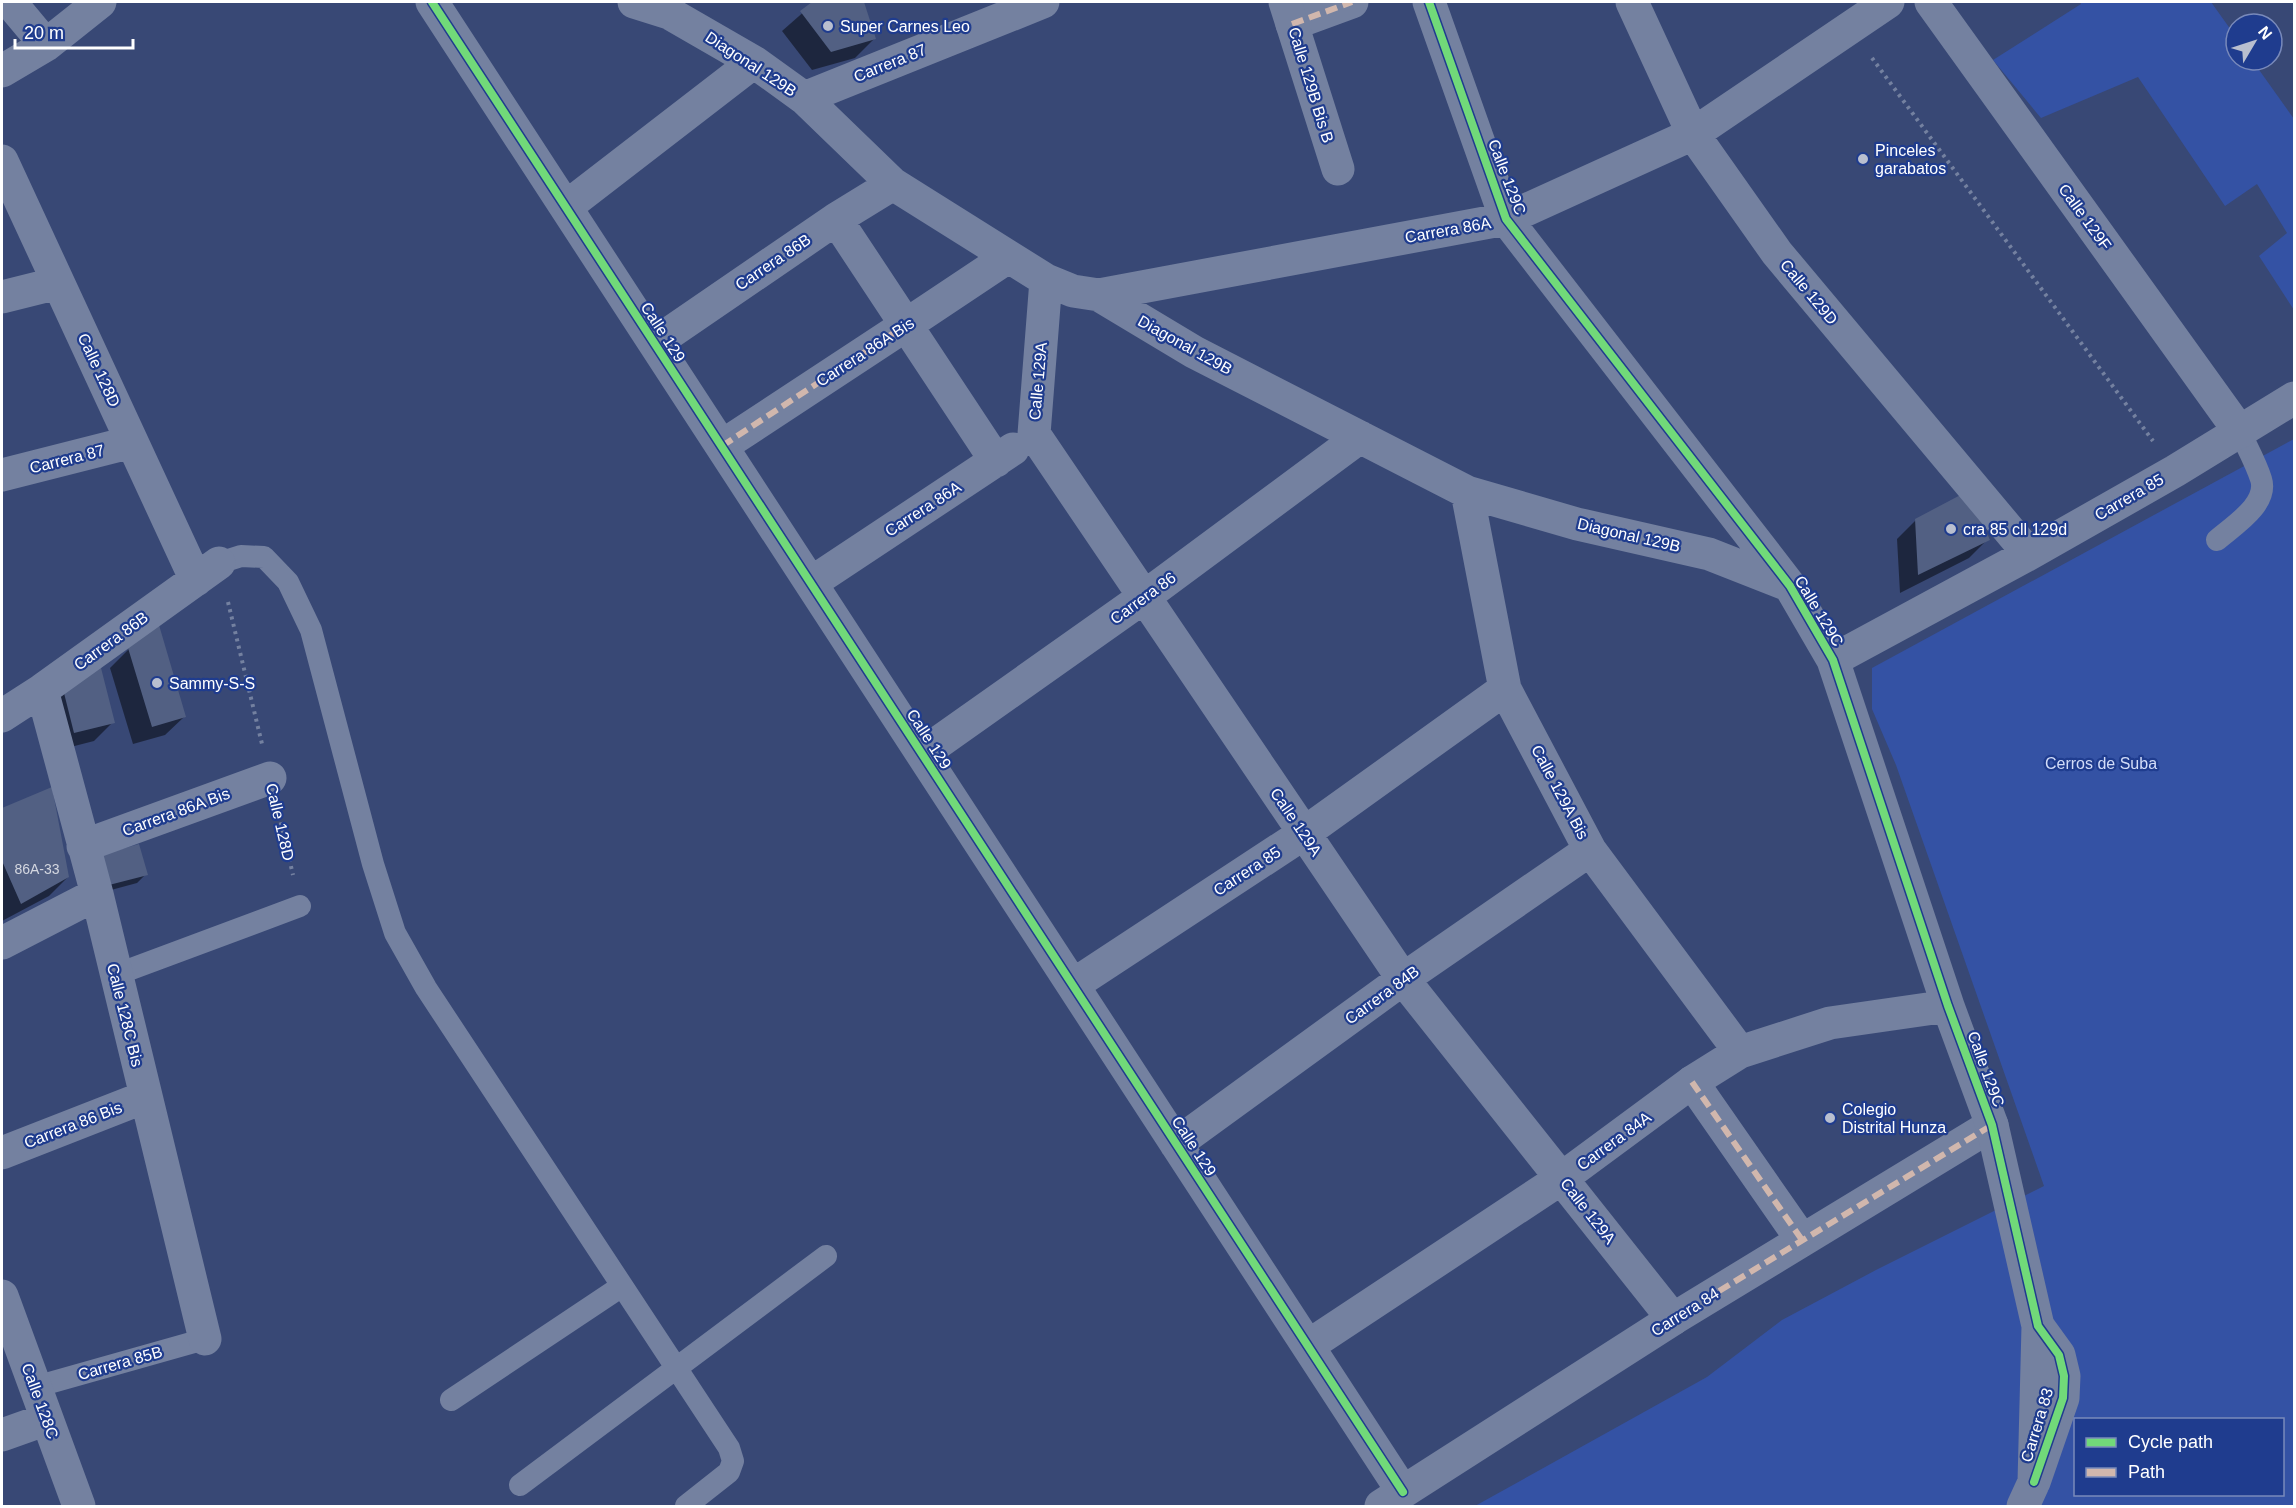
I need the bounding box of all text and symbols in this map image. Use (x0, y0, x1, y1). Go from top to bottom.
scale bar (15, 12, 134, 50)
north arrow (2224, 12, 2284, 72)
place label: Super Carnes Leo (840, 18, 970, 35)
marker: Super Carnes Leo (821, 19, 835, 33)
text: 20 m (24, 23, 64, 43)
text: N (2255, 23, 2276, 43)
street label: Calle 129B Bis B (1285, 25, 1337, 145)
street label: Diagonal 129B (702, 28, 800, 100)
street label: Carrera 87 (851, 41, 929, 85)
street label: Calle 129C (1485, 137, 1529, 217)
place label: Pinceles garabatos (1875, 142, 1946, 177)
marker: Pinceles garabatos (1856, 152, 1870, 166)
street label: Calle 129F (2055, 181, 2115, 253)
street label: Carrera 86A (1404, 214, 1493, 246)
street label: Carrera 86B (732, 231, 814, 293)
street label: Calle 129D (1777, 256, 1841, 328)
street label: Calle 129 (637, 299, 689, 365)
street label: Diagonal 129B (1135, 312, 1235, 378)
street label: Carrera 86A Bis (813, 314, 917, 390)
street label: Calle 128D (75, 331, 123, 409)
street label: Calle 129A (1026, 341, 1050, 421)
street label: Carrera 87 (28, 441, 106, 476)
street label: Carrera 85 (2092, 470, 2166, 523)
street label: Carrera 86A (882, 478, 964, 540)
street label: Diagonal 129B (1576, 515, 1682, 555)
place label: cra 85 cll 129d (1963, 521, 2067, 538)
marker: cra 85 cll 129d (1944, 522, 1958, 536)
street label: Carrera 86 (1107, 569, 1179, 627)
street label: Calle 129C (1791, 573, 1847, 649)
street label: Carrera 86B (71, 609, 151, 673)
place label: Sammy-S-S (169, 675, 255, 692)
marker: Sammy-S-S (150, 676, 164, 690)
street label: Calle 129 (903, 706, 955, 772)
street label: Calle 129A Bis (1528, 742, 1592, 842)
park label: Cerros de Suba (2045, 755, 2157, 772)
street label: Calle 128D (263, 782, 297, 862)
street label: Carrera 86A Bis (120, 785, 232, 839)
street label: Calle 129A (1267, 785, 1325, 859)
street label: Carrera 85 (1210, 843, 1284, 899)
house number: 86A-33 (14, 861, 60, 877)
street label: Calle 128C Bis (104, 962, 146, 1068)
street label: Carrera 84B (1342, 963, 1422, 1027)
street label: Calle 129C (1964, 1029, 2008, 1109)
street label: Carrera 86 Bis (22, 1099, 124, 1151)
place label: Colegio Distrital Hunza (1842, 1101, 1946, 1136)
street label: Carrera 84A (1574, 1108, 1655, 1173)
marker: Colegio Distrital Hunza (1823, 1111, 1837, 1125)
street label: Calle 129 (1168, 1113, 1220, 1179)
street label: Calle 129A (1557, 1175, 1619, 1247)
street label: Carrera 84 (1648, 1284, 1722, 1339)
street label: Carrera 85B (76, 1343, 164, 1383)
street label: Calle 128C (18, 1361, 62, 1441)
street label: Carrera 83 (2018, 1386, 2056, 1464)
legend (2074, 1418, 2284, 1496)
text: Cycle path (2128, 1432, 2213, 1452)
text: Path (2128, 1462, 2165, 1482)

